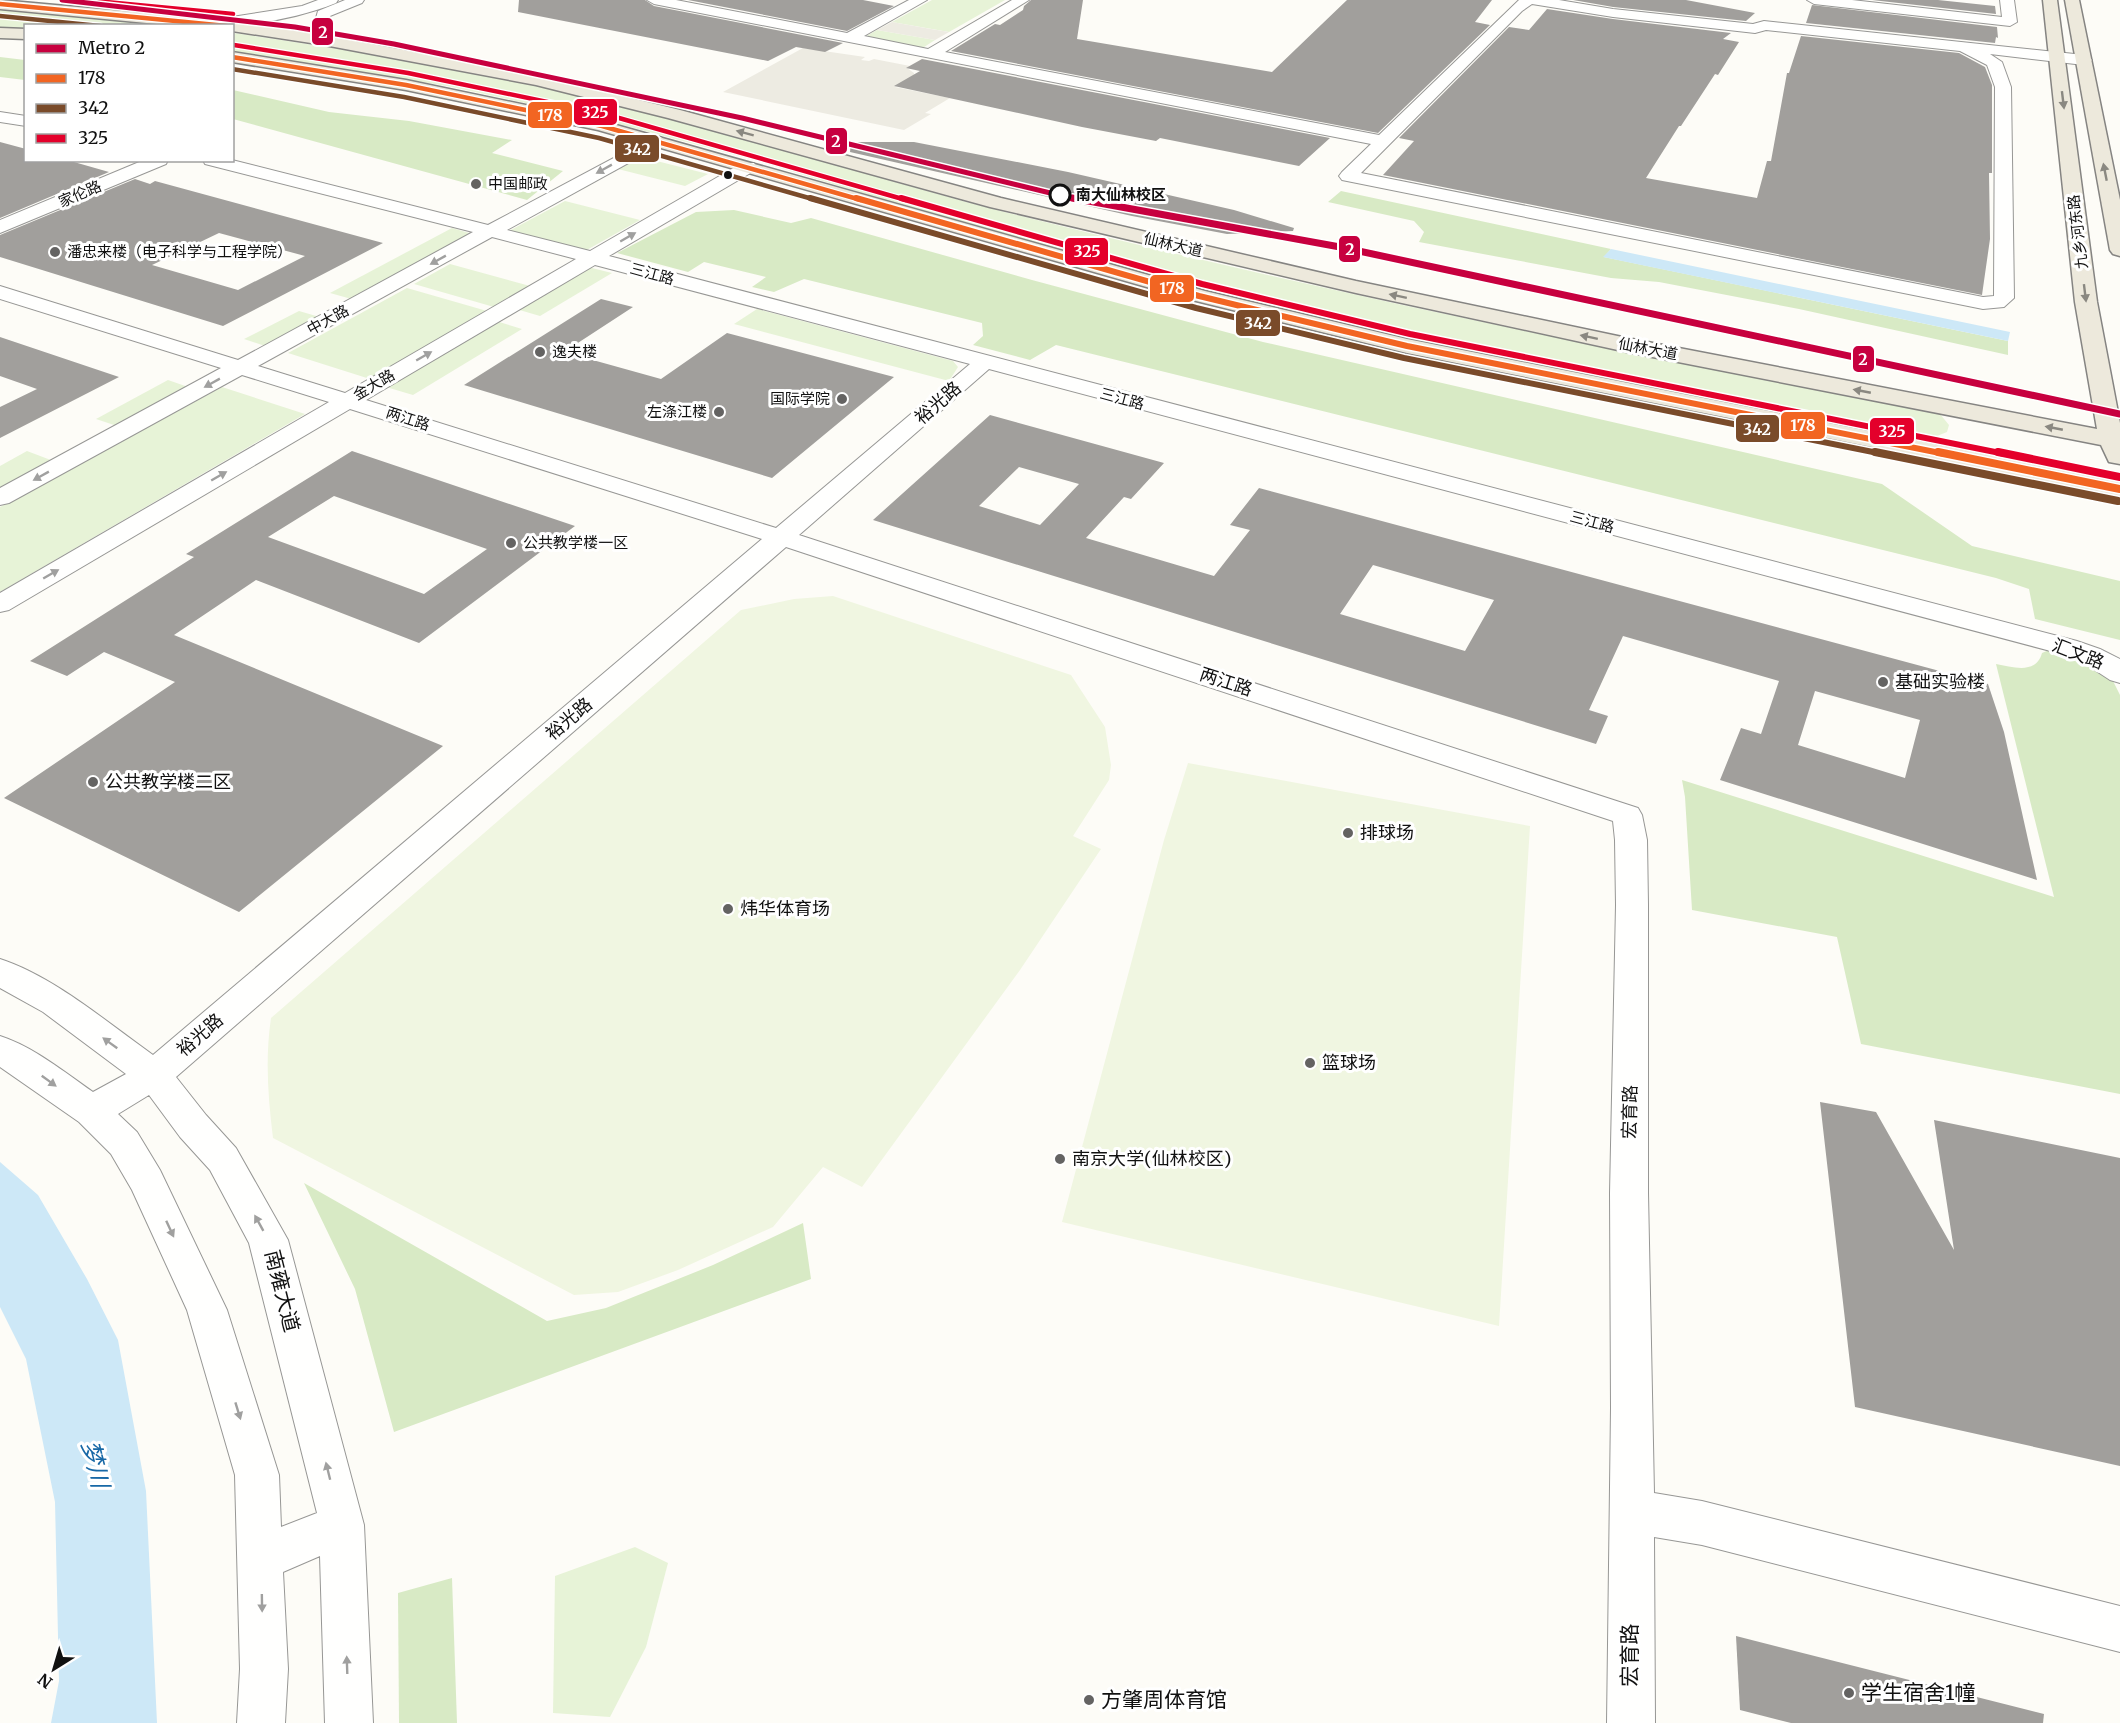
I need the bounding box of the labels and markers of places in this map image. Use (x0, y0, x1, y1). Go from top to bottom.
unlabelled marker (722, 169, 734, 181)
place label: 中国邮政 (488, 174, 548, 193)
marker: 中国邮政 (469, 177, 483, 191)
marker: 南大仙林校区 (1049, 184, 1071, 206)
place label: 南大仙林校区 (1076, 185, 1166, 204)
place label: 潘忠来楼（电子科学与工程学院） (67, 242, 292, 261)
marker: 潘忠来楼（电子科学与工程学院） (48, 245, 62, 259)
place label: 逸夫楼 (552, 342, 597, 361)
marker: 逸夫楼 (533, 345, 547, 359)
place label: 国际学院 (770, 389, 830, 408)
marker: 国际学院 (835, 392, 849, 406)
place label: 左涤江楼 (647, 402, 707, 421)
marker: 左涤江楼 (712, 405, 726, 419)
place label: 公共教学楼一区 (523, 533, 628, 552)
marker: 公共教学楼一区 (504, 536, 518, 550)
place label: 基础实验楼 (1895, 670, 1985, 693)
marker: 基础实验楼 (1876, 675, 1890, 689)
place label: 公共教学楼二区 (105, 770, 231, 793)
marker: 公共教学楼二区 (86, 775, 100, 789)
place label: 排球场 (1360, 821, 1414, 844)
marker: 排球场 (1341, 826, 1355, 840)
place label: 炜华体育场 (740, 897, 830, 920)
marker: 炜华体育场 (721, 902, 735, 916)
place label: 篮球场 (1322, 1051, 1376, 1074)
marker: 篮球场 (1303, 1056, 1317, 1070)
place label: 南京大学(仙林校区) (1072, 1147, 1231, 1170)
marker: 南京大学(仙林校区) (1053, 1152, 1067, 1166)
place label: 学生宿舍1幢 (1861, 1679, 1976, 1706)
place label: 方肇周体育馆 (1101, 1686, 1227, 1713)
marker: 学生宿舍1幢 (1842, 1686, 1856, 1700)
marker: 方肇周体育馆 (1082, 1693, 1096, 1707)

